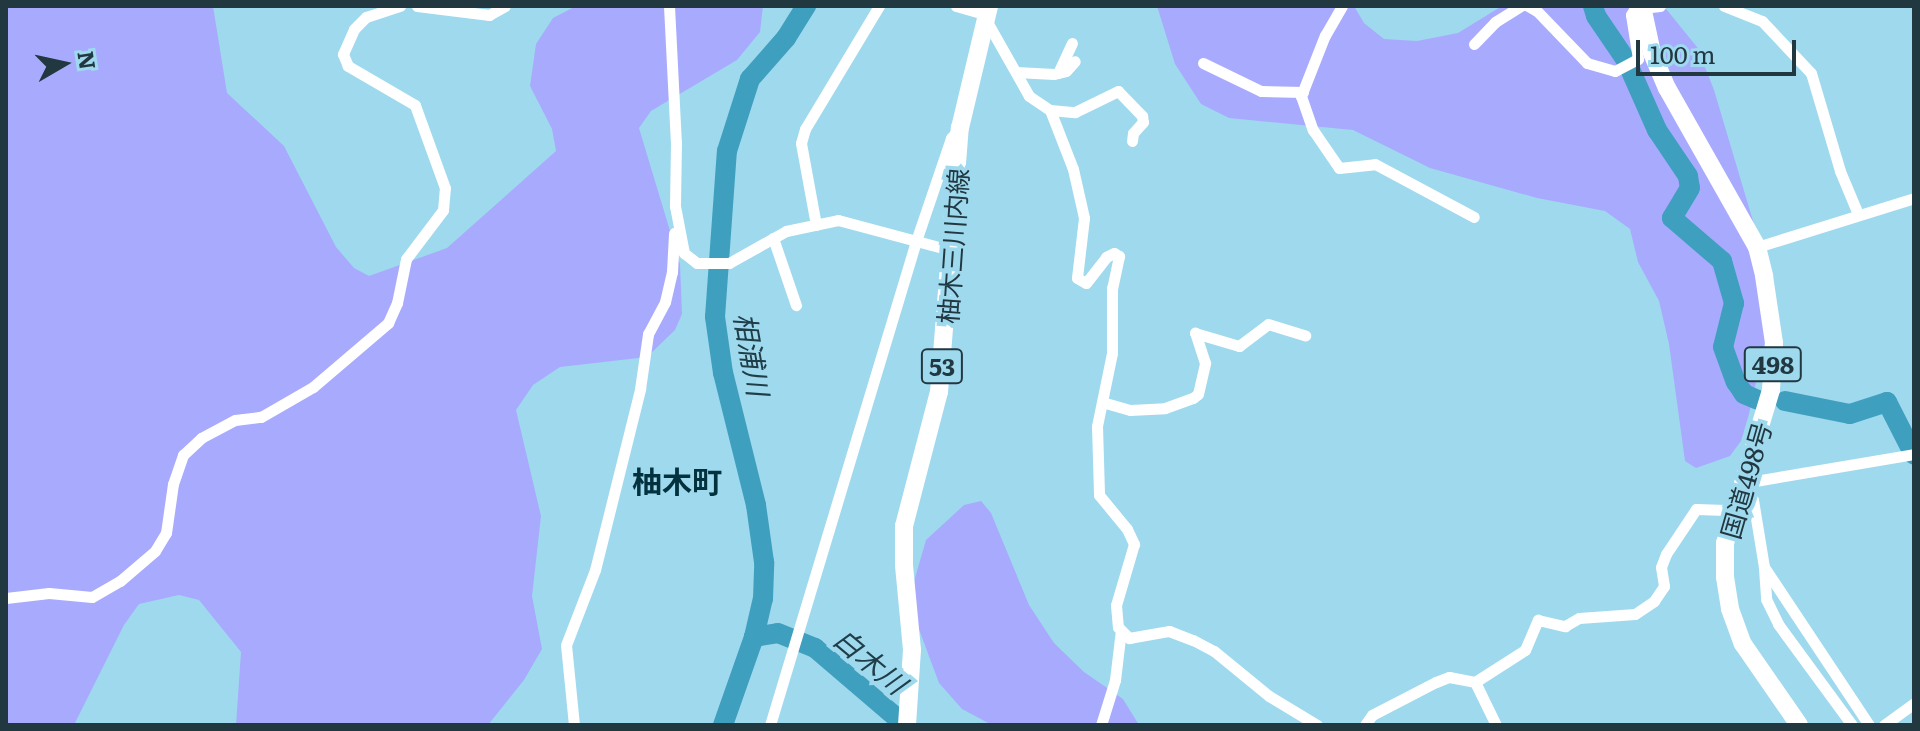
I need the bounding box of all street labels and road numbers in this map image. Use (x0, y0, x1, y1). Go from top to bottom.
street label: 柚木三川内線 (931, 167, 973, 325)
road number: 498 (1743, 344, 1803, 384)
road number: 53 (920, 346, 964, 386)
street label: 国道498号 (1713, 418, 1777, 542)

